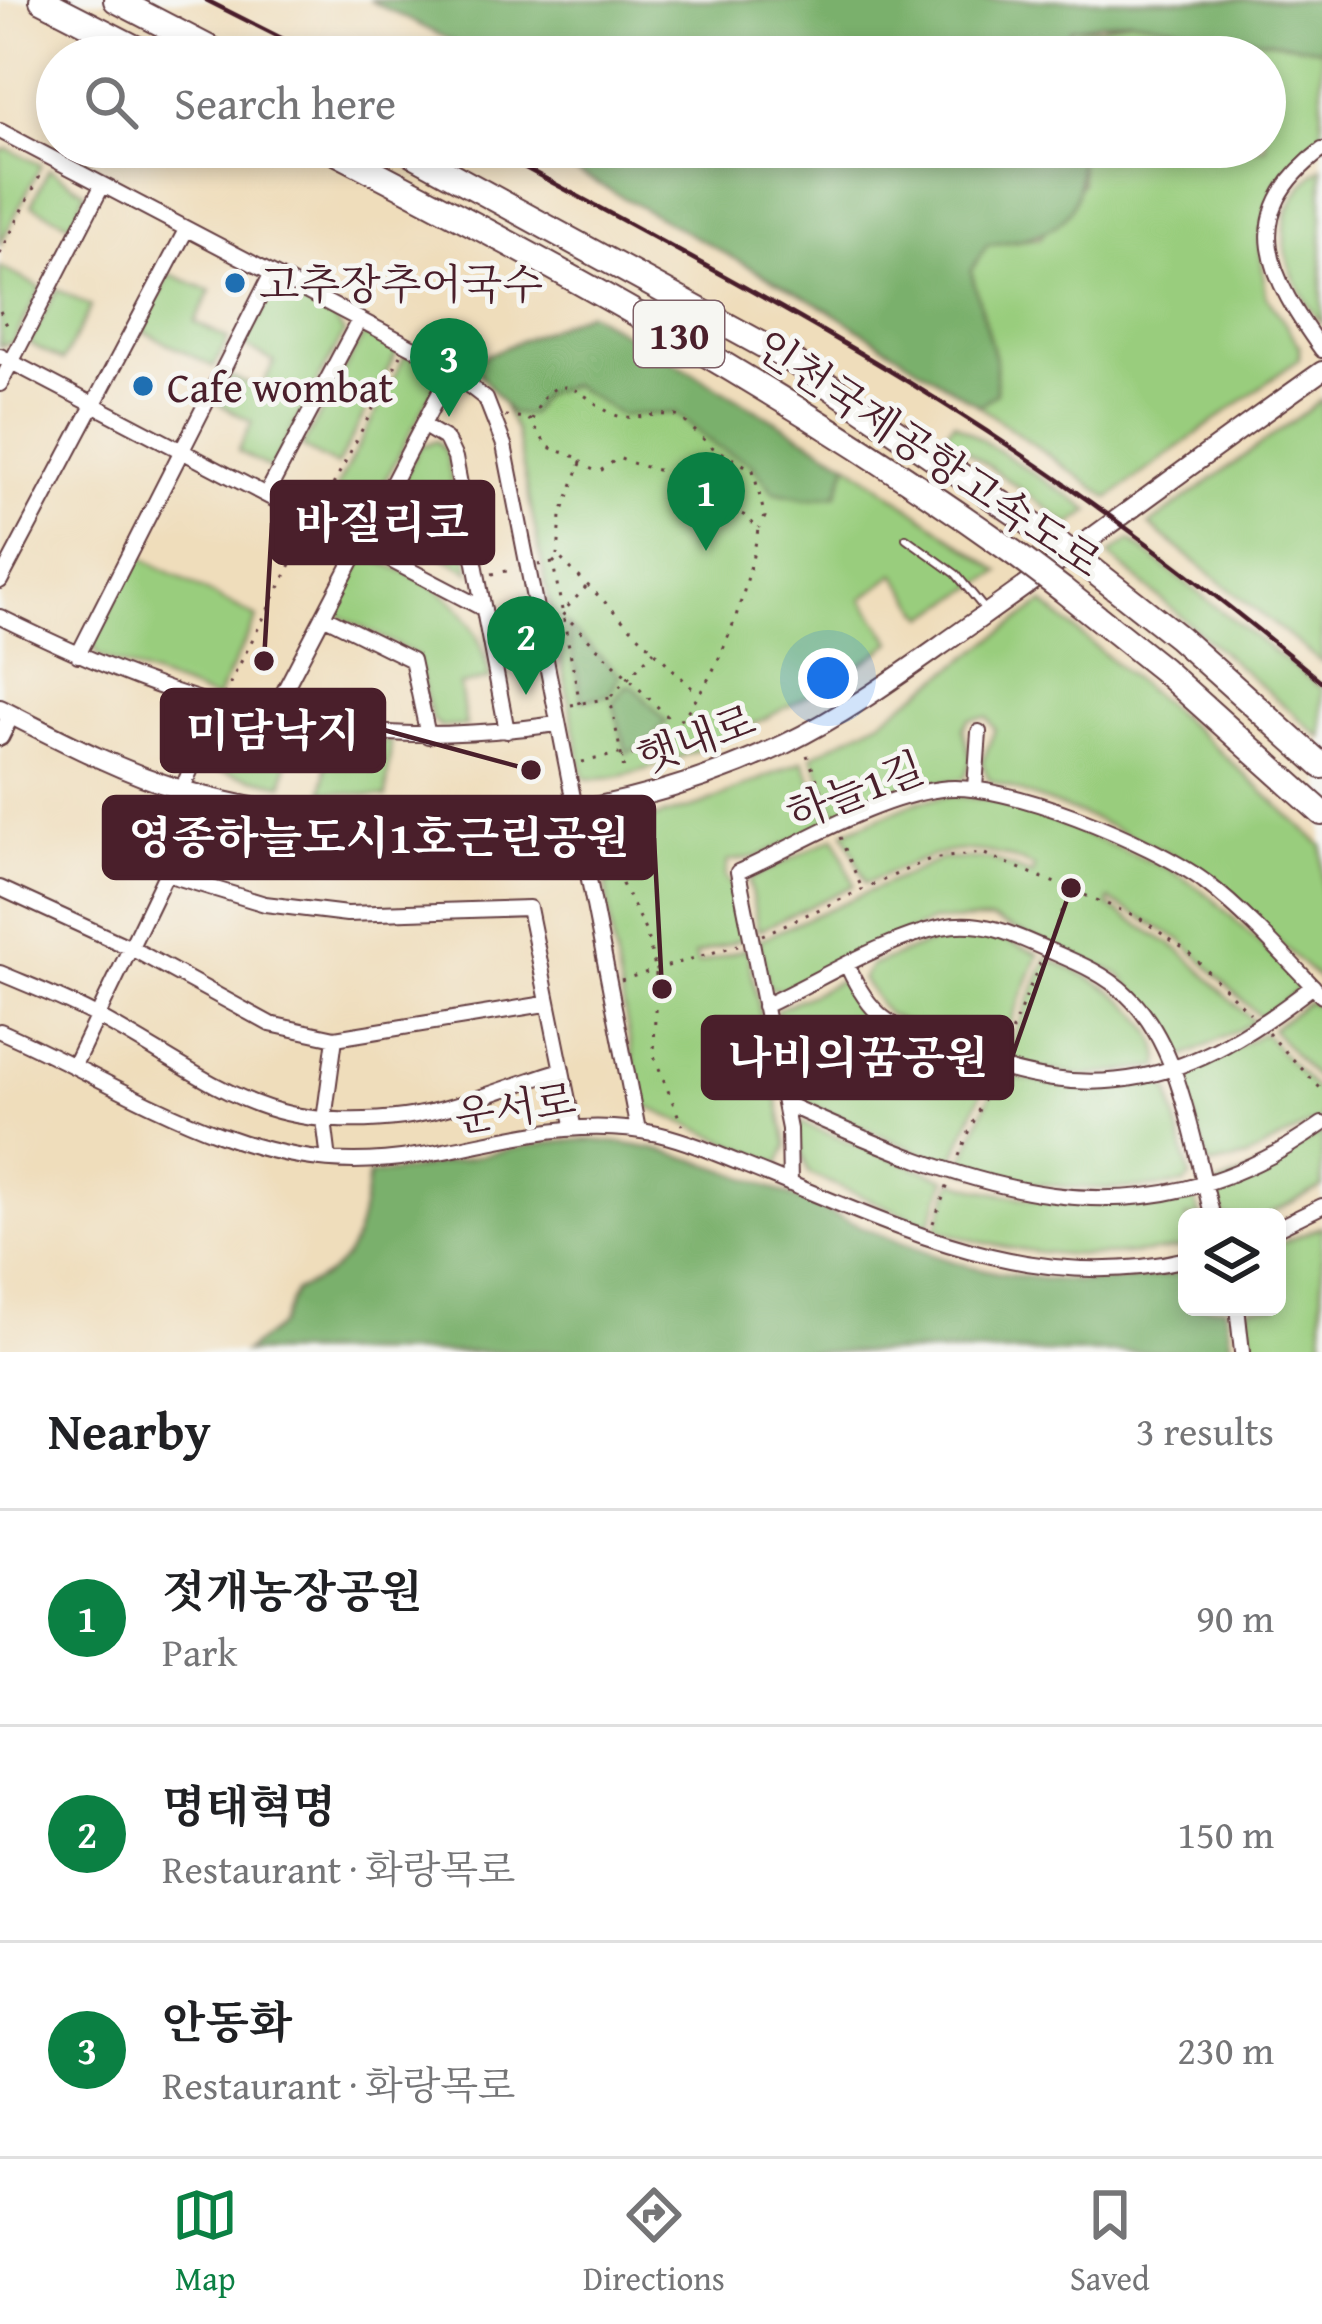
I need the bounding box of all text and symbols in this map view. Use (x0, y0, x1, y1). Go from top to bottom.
search box (36, 36, 1286, 168)
icon: search (78, 69, 144, 135)
text: Search here (174, 70, 396, 135)
place label: 고추장추어국수 (259, 253, 543, 314)
marker: 고추장추어국수 (222, 270, 248, 296)
road number: 130 (634, 301, 724, 367)
street label: 인천국제공항고속도로 (744, 314, 1114, 592)
pin: 3 (410, 318, 488, 417)
place label: Cafe wombat (167, 356, 394, 417)
marker: Cafe wombat (130, 373, 156, 399)
pin: 1 (667, 452, 745, 551)
callout: 바질리코 (272, 482, 493, 563)
text: 바질리코 (295, 489, 469, 554)
pin: 2 (487, 596, 565, 695)
your location (798, 648, 858, 708)
street label: 햇내로 (628, 689, 764, 787)
callout: 미담낙지 (162, 690, 384, 771)
text: 미담낙지 (186, 697, 360, 762)
street label: 하늘1길 (778, 736, 932, 844)
callout: 영종하늘도시1호근린공원 (104, 797, 654, 878)
text: 영종하늘도시1호근린공원 (128, 804, 630, 869)
callout: 나비의꿈공원 (703, 1017, 1012, 1098)
text: 나비의꿈공원 (728, 1024, 988, 1089)
street label: 운서로 (450, 1067, 580, 1147)
map controls (1178, 1208, 1286, 1316)
button: layers (1178, 1208, 1286, 1316)
text: Nearby (48, 1393, 211, 1468)
text: 3 results (1136, 1402, 1274, 1459)
text: 젓개농장공원 (162, 1558, 423, 1623)
text: 1 (77, 1589, 97, 1646)
text: 90 m (1196, 1589, 1274, 1646)
text: Park (162, 1623, 237, 1680)
text: 명태혁명 (162, 1773, 336, 1838)
text: 2 (77, 1805, 97, 1862)
text: 150 m (1177, 1805, 1274, 1862)
text: Restaurant · 화랑목로 (162, 1840, 516, 1897)
text: 안동화 (162, 1989, 292, 2054)
text: 3 (77, 2021, 97, 2078)
text: 230 m (1177, 2021, 1274, 2078)
text: Restaurant · 화랑목로 (162, 2056, 516, 2113)
tab: Map (172, 2182, 238, 2302)
tab: Directions (583, 2182, 725, 2302)
tab: Saved (1070, 2182, 1150, 2302)

